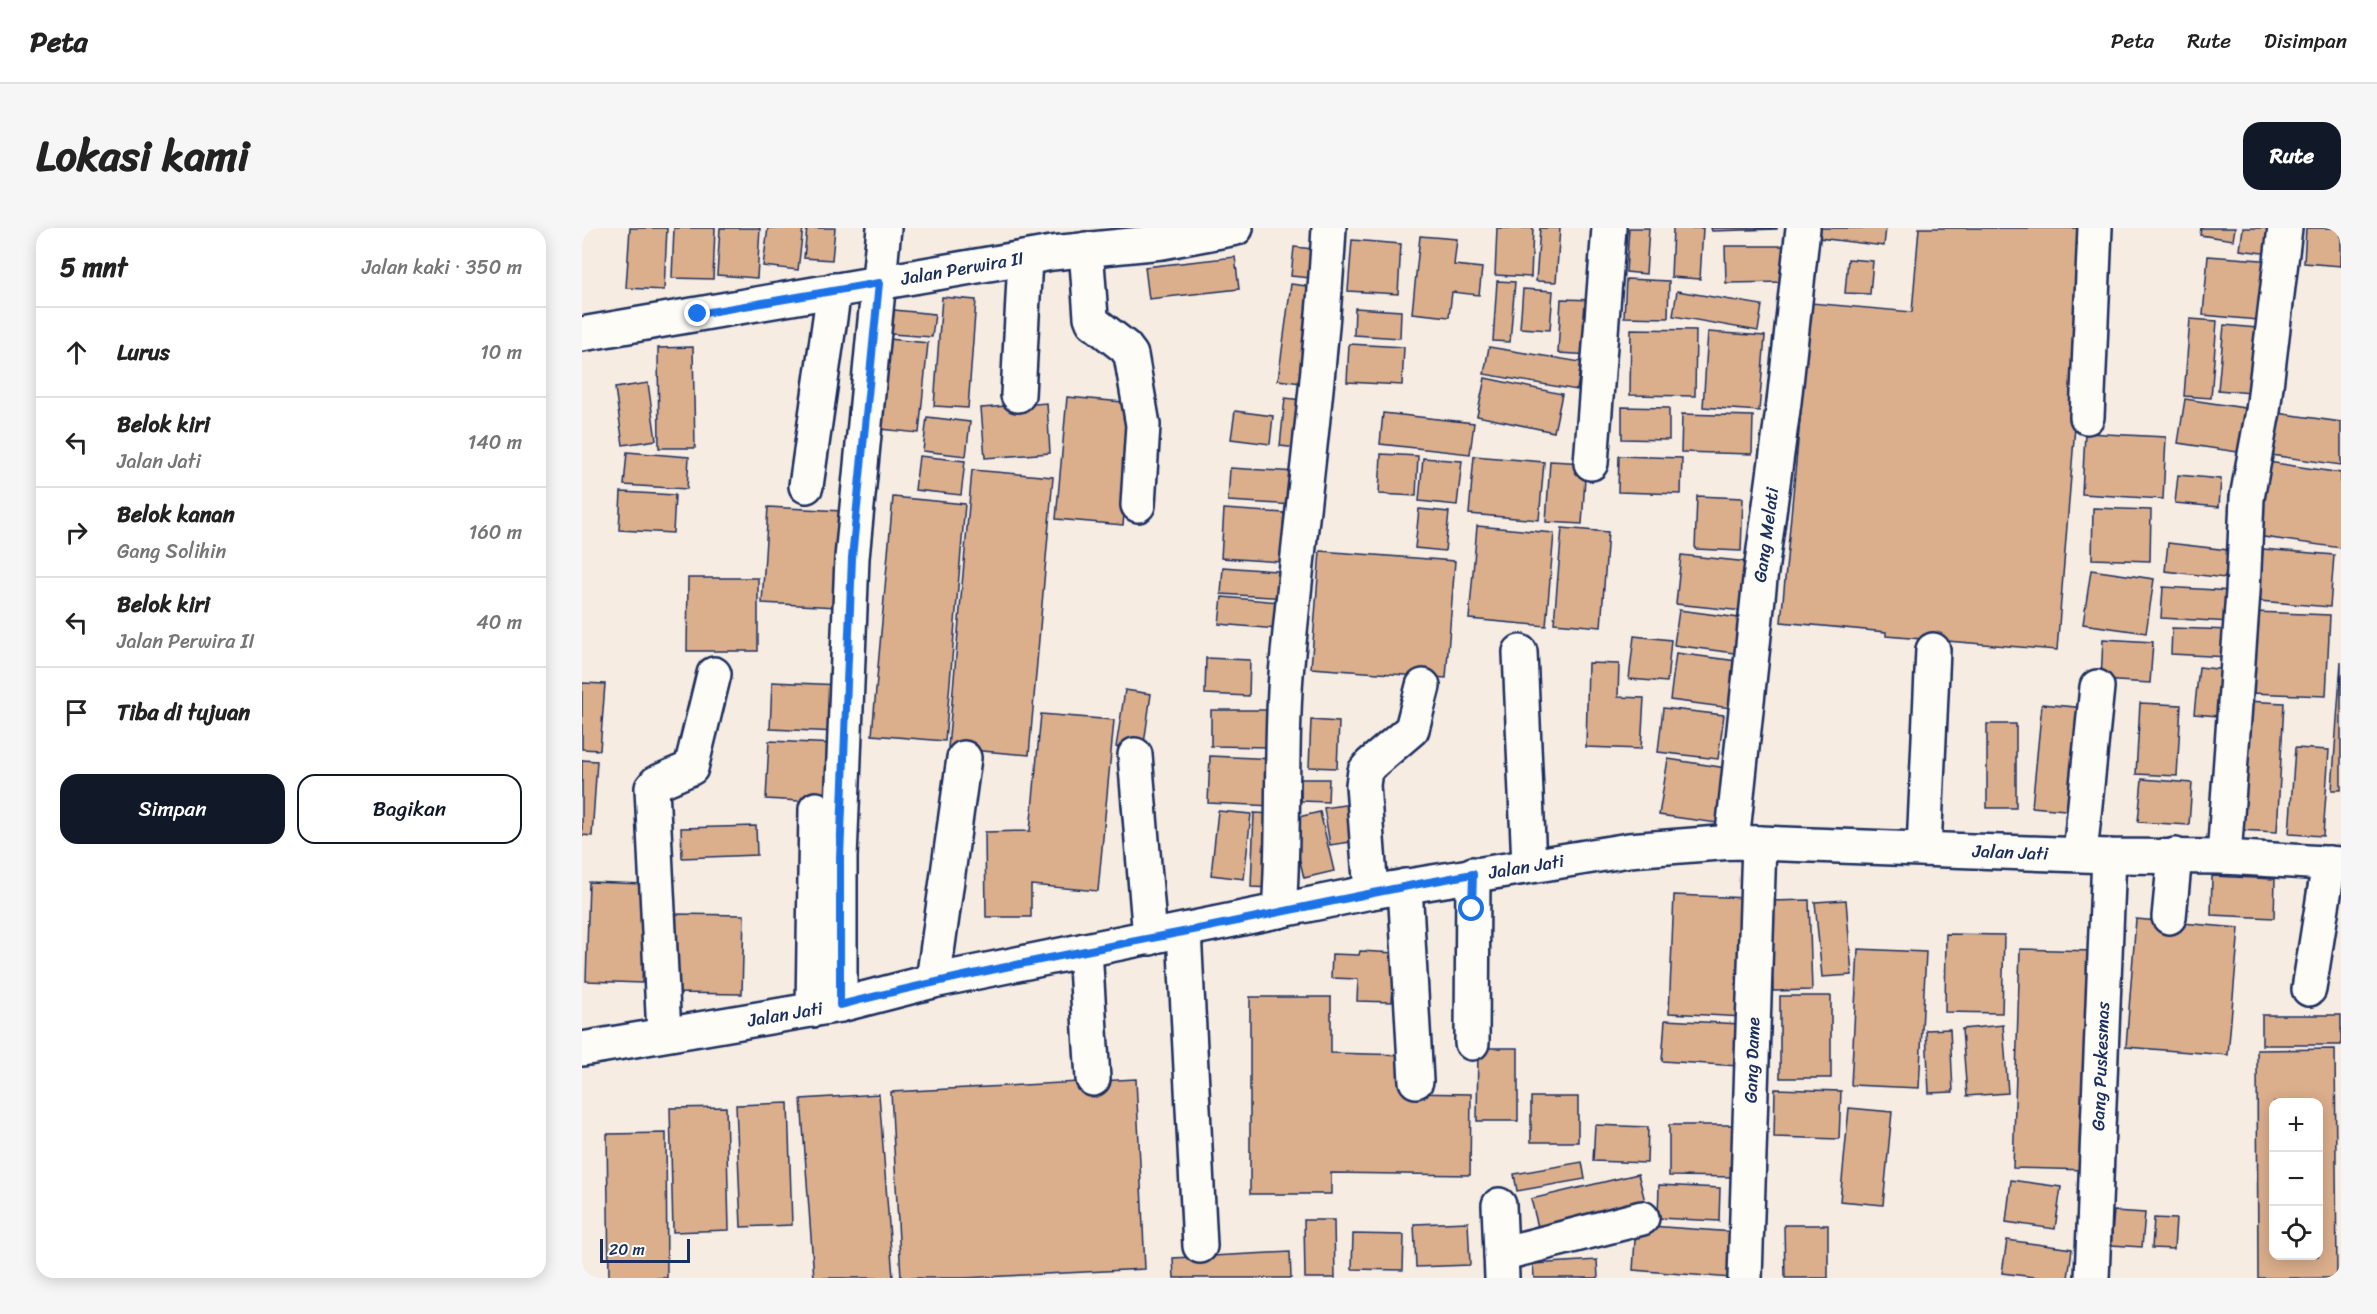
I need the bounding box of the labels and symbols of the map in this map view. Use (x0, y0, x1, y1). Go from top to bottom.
street label: Jalan Perwira II (898, 242, 1027, 295)
route end (684, 300, 710, 326)
street label: Gang Melati (1744, 484, 1788, 584)
street label: Jalan Jati (1971, 835, 2050, 870)
street label: Jalan Jati (1485, 845, 1567, 889)
route start (1458, 895, 1484, 921)
street label: Jalan Jati (744, 992, 826, 1037)
street label: Gang Puskesmas (2082, 1000, 2119, 1131)
street label: Gang Dame (1735, 1016, 1769, 1104)
scale bar (600, 1236, 690, 1264)

